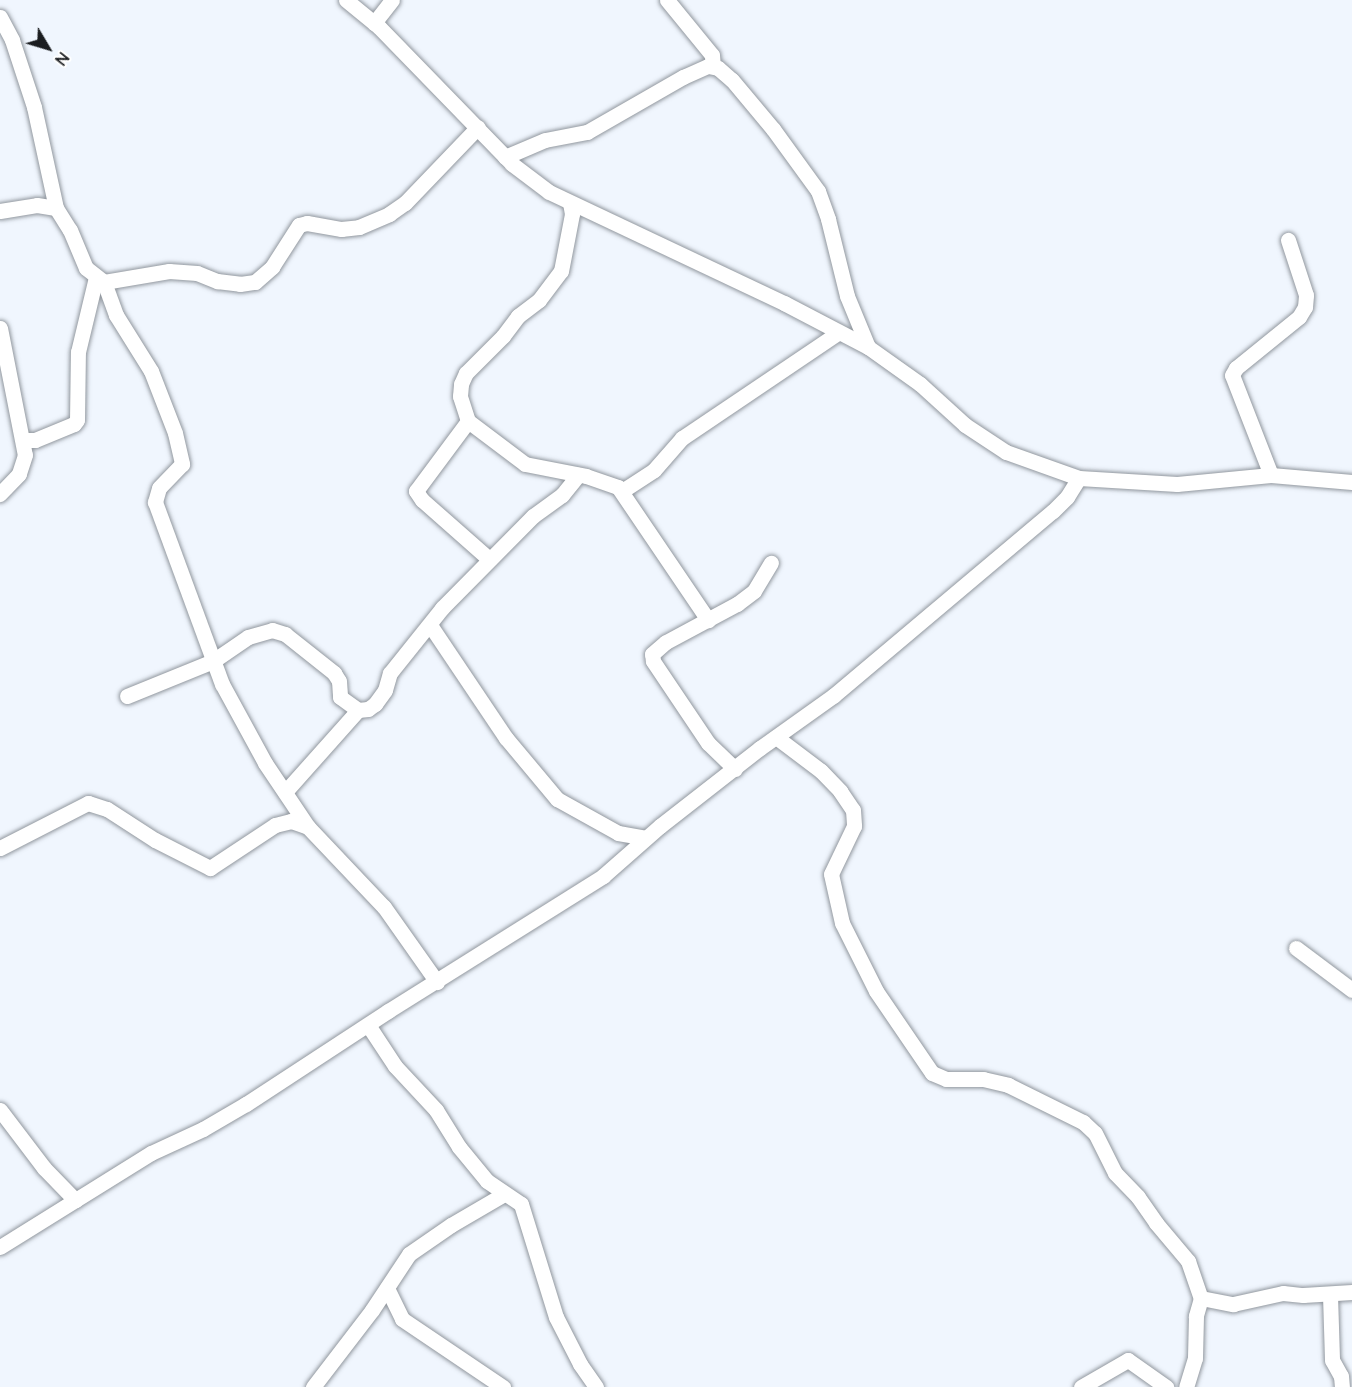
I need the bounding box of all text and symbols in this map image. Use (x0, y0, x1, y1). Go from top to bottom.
north arrow (18, 18, 78, 78)
text: N (51, 48, 74, 70)

